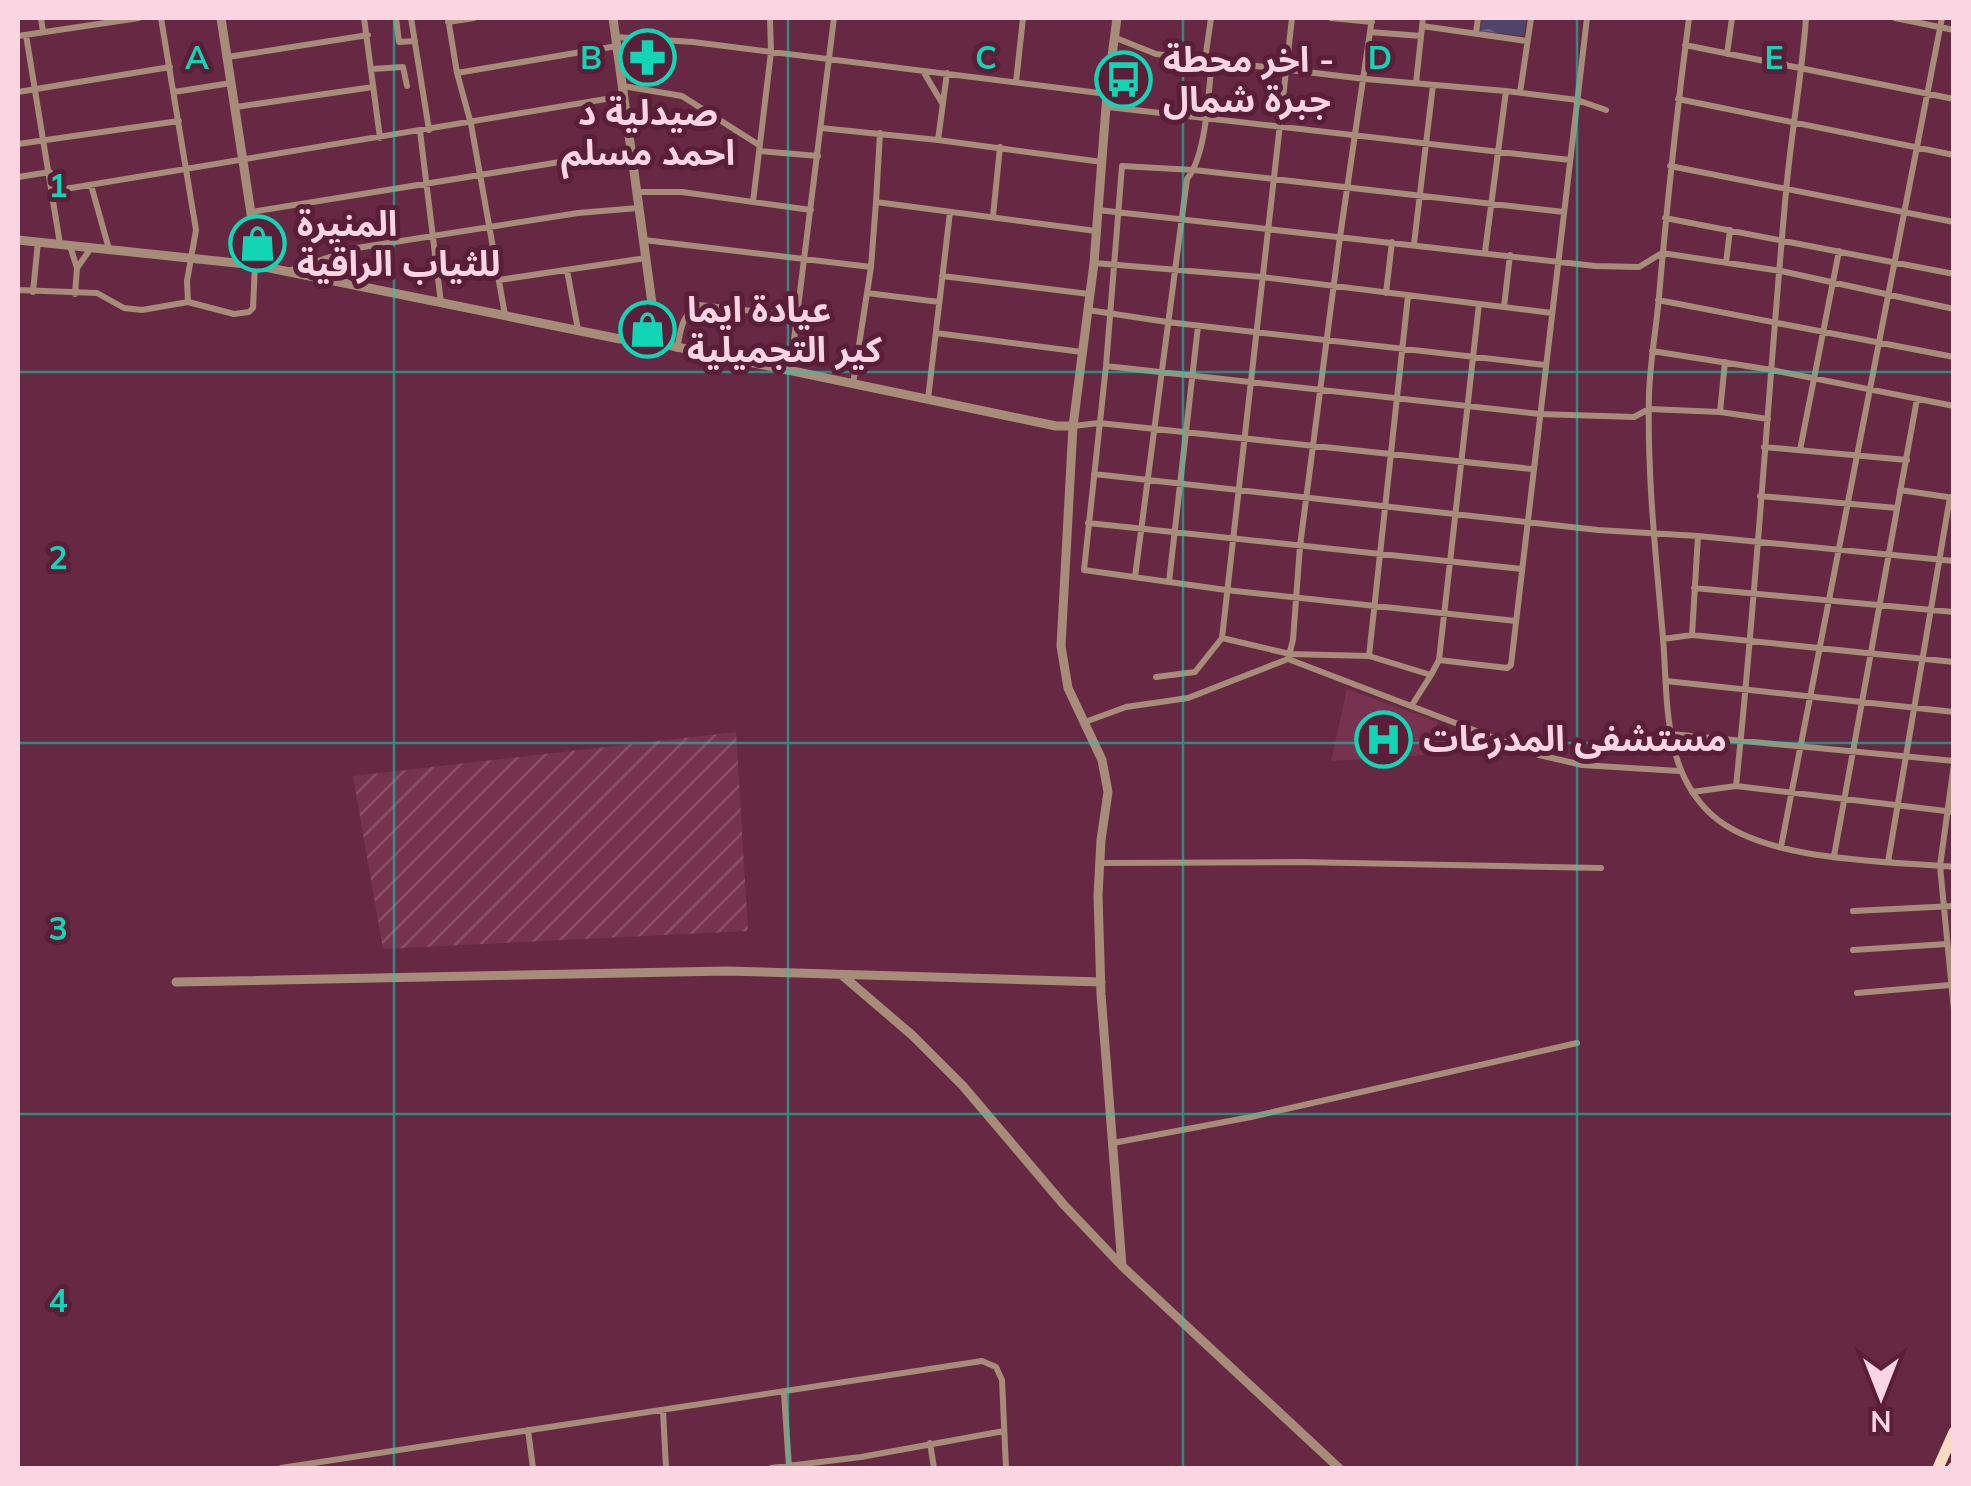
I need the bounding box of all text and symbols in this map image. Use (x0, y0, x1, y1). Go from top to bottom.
pharmacy icon: صيدلية د احمد مسلم (618, 27, 678, 87)
text: A (185, 37, 209, 77)
text: B (580, 37, 602, 77)
text: C (975, 37, 997, 77)
place label: اخر محطة - جبرة شمال (1163, 37, 1334, 121)
text: D (1368, 37, 1392, 77)
text: E (1764, 37, 1784, 77)
bus stop icon: اخر محطة - جبرة شمال (1094, 50, 1154, 110)
place label: صيدلية د احمد مسلم (561, 90, 735, 180)
text: 1 (48, 165, 68, 205)
place label: المنيرة للثياب الراقية (297, 201, 500, 285)
shop icon: المنيرة للثياب الراقية (228, 214, 288, 274)
place label: عيادة ايما كير التجميلية (687, 287, 883, 371)
shop icon: عيادة ايما كير التجميلية (618, 300, 678, 360)
text: 2 (48, 537, 68, 577)
hospital icon: مستشفى المدرعات (1354, 709, 1414, 769)
place label: مستشفى المدرعات (1423, 716, 1727, 760)
text: 3 (48, 908, 68, 948)
text: 4 (48, 1280, 68, 1320)
north arrow (1831, 1346, 1931, 1446)
text: N (1870, 1404, 1892, 1439)

